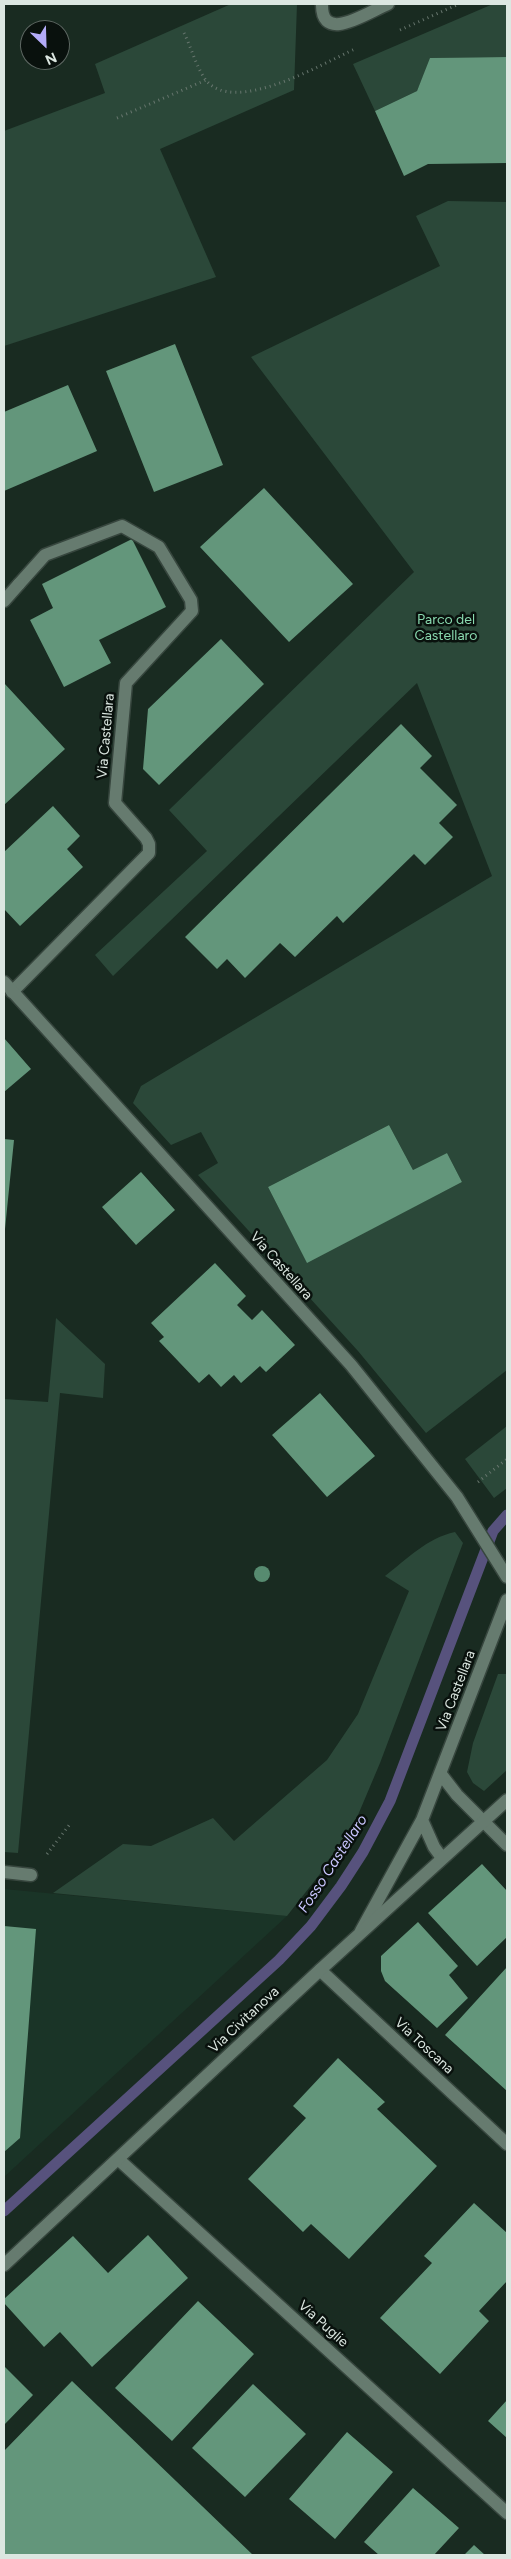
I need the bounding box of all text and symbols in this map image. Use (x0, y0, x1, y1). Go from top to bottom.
north arrow (20, 20, 70, 70)
text: N (43, 48, 59, 68)
park label: Parco del Castellaro (415, 612, 477, 644)
street label: Via Castellara (94, 693, 118, 779)
street label: Via Castellara (246, 1229, 316, 1303)
street label: Via Castellara (433, 1648, 479, 1734)
water label: Fosso Castellaro (295, 1812, 371, 1916)
street label: Via Civitanova (205, 1983, 283, 2057)
street label: Via Toscana (391, 2014, 457, 2078)
street label: Via Puglie (294, 2297, 352, 2351)

